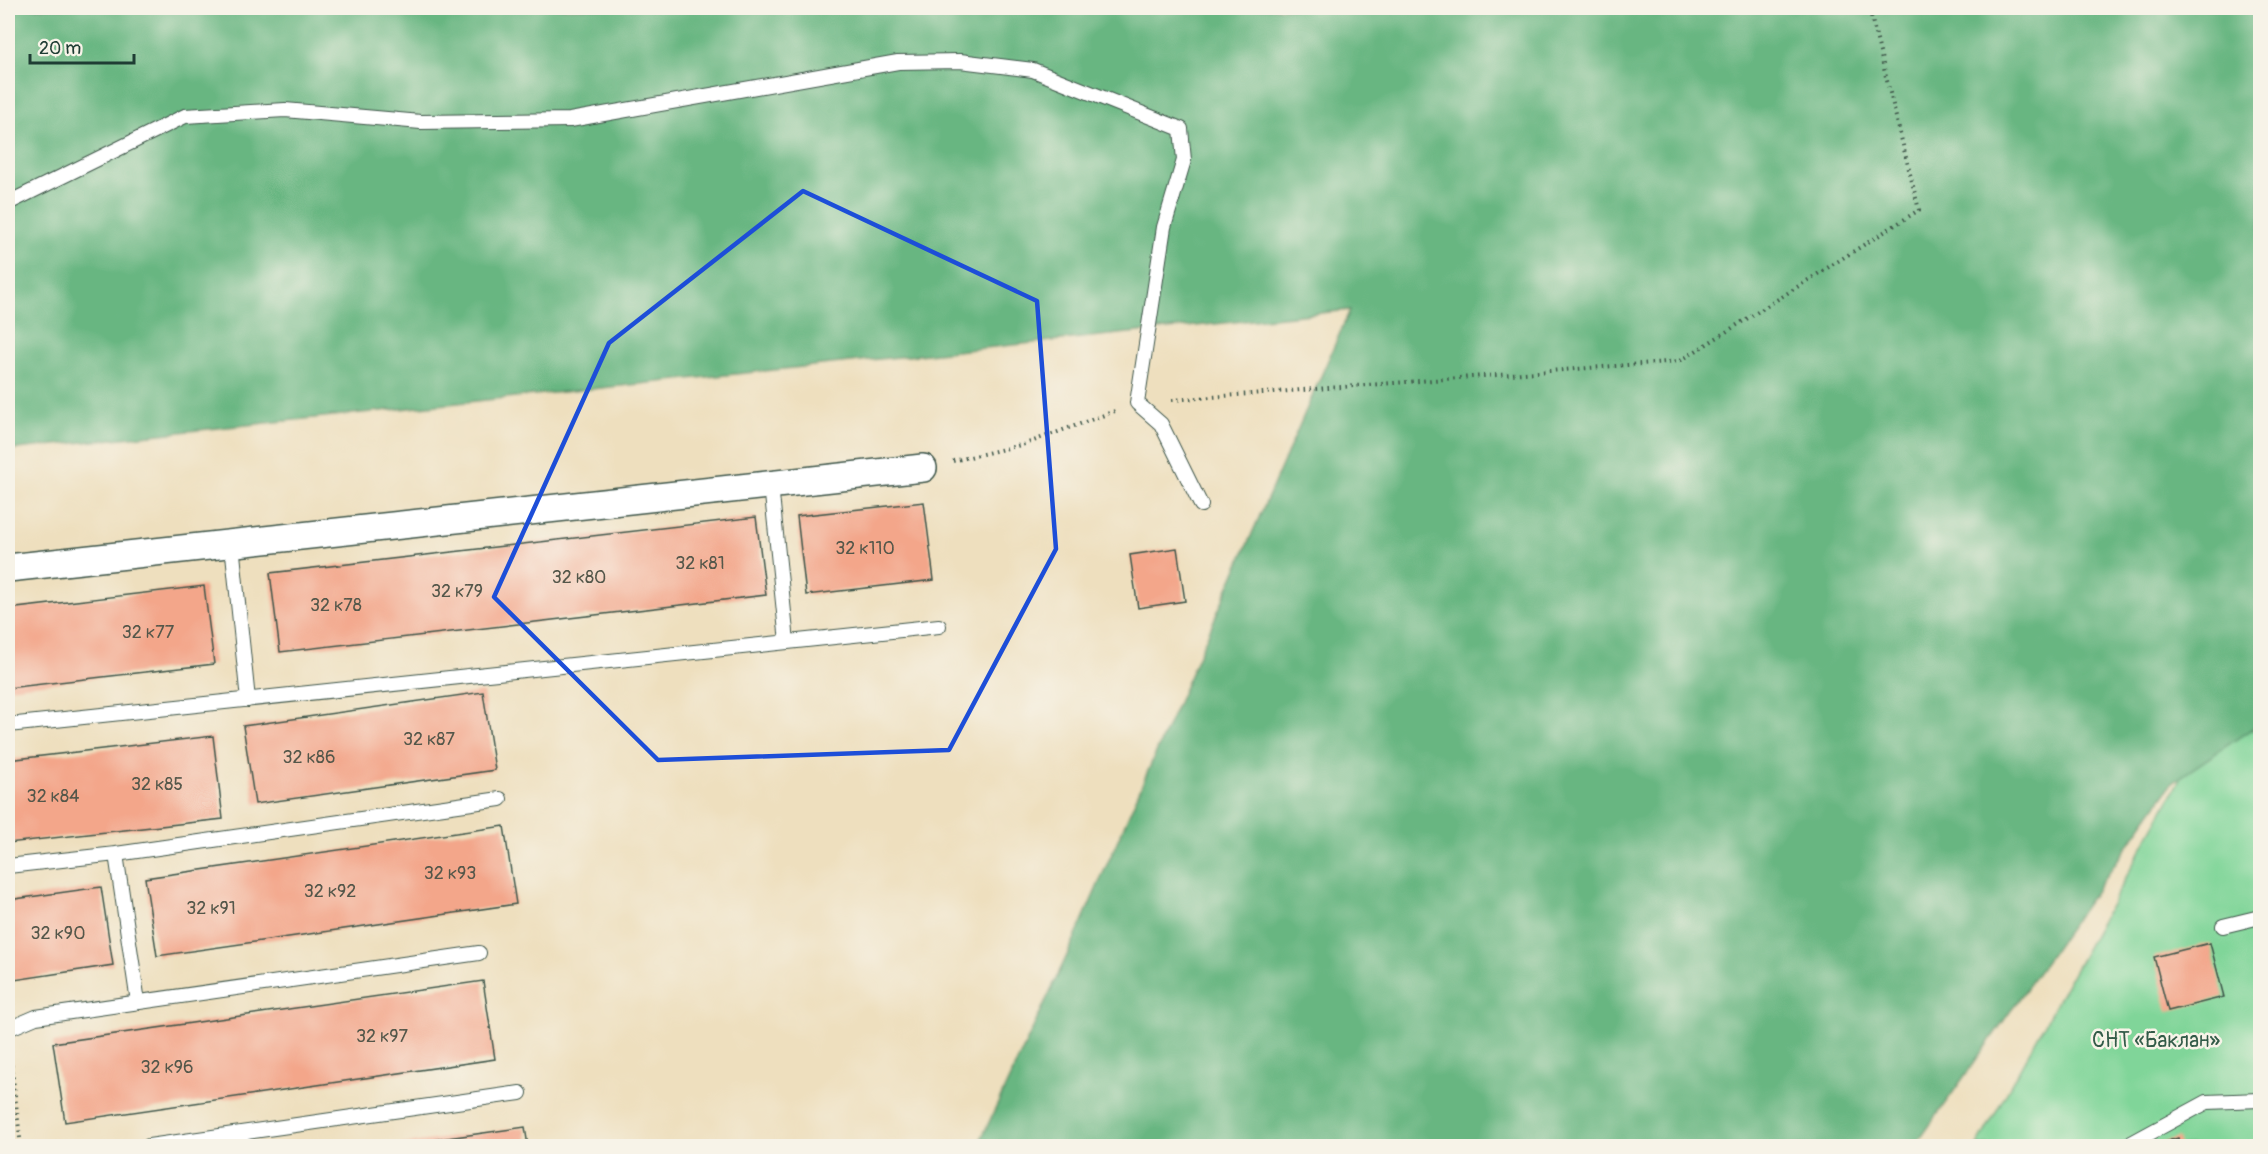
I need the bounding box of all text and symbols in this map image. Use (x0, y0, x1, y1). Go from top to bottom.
scale bar (30, 27, 134, 65)
text: 20 m (39, 37, 81, 60)
house number: 32 к110 (835, 537, 895, 560)
house number: 32 к81 (675, 552, 725, 575)
house number: 32 к80 (552, 566, 606, 589)
house number: 32 к79 (431, 580, 483, 603)
house number: 32 к78 (310, 594, 362, 617)
house number: 32 к77 (122, 621, 175, 644)
house number: 32 к87 (403, 728, 455, 751)
house number: 32 к86 (283, 746, 335, 769)
house number: 32 к85 (131, 773, 183, 796)
house number: 32 к84 (27, 785, 80, 808)
house number: 32 к93 (424, 862, 476, 885)
house number: 32 к92 (304, 880, 356, 903)
house number: 32 к91 (186, 897, 236, 920)
house number: 32 к90 (31, 922, 85, 945)
house number: 32 к97 (356, 1025, 409, 1048)
park label: СНТ «Баклан» (2092, 1027, 2220, 1054)
house number: 32 к96 (140, 1056, 194, 1079)

